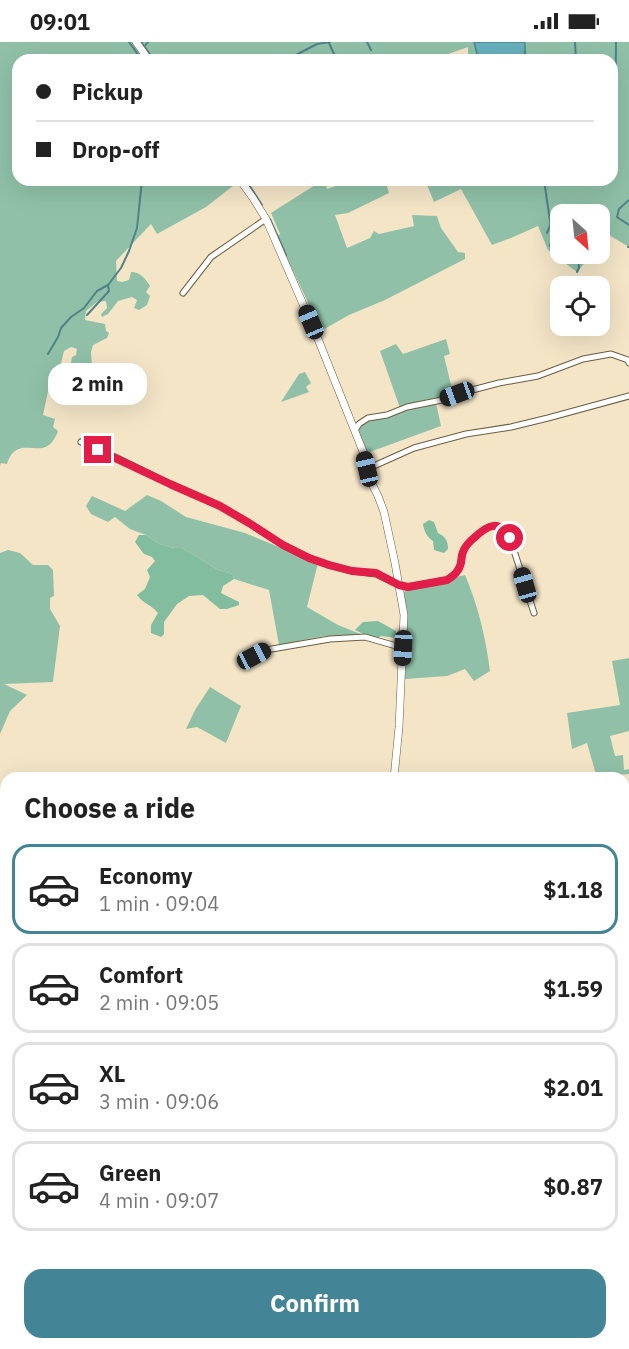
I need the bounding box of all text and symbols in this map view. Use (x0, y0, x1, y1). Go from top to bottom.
text: 09:01 (30, 7, 90, 36)
text: Pickup (72, 77, 143, 106)
text: Drop-off (72, 135, 159, 164)
north arrow (550, 204, 610, 264)
map controls (550, 204, 610, 336)
button: locate (550, 276, 610, 336)
car (296, 302, 326, 342)
callout: 2 min (48, 363, 148, 405)
text: 2 min (71, 370, 124, 397)
car (437, 379, 477, 409)
route end (84, 436, 111, 463)
car (354, 449, 380, 489)
route start (496, 524, 523, 551)
car (511, 565, 539, 605)
car (393, 630, 413, 666)
car (234, 640, 274, 672)
text: Choose a ride (24, 790, 195, 825)
text: Economy (99, 861, 193, 890)
icon: car (27, 862, 81, 916)
text: $1.18 (543, 875, 603, 904)
text: 1 min · 09:04 (99, 890, 219, 917)
text: Comfort (99, 960, 183, 989)
icon: car (27, 961, 81, 1015)
text: $1.59 (543, 974, 603, 1003)
text: 2 min · 09:05 (99, 989, 219, 1016)
text: XL (99, 1059, 125, 1088)
icon: car (27, 1060, 81, 1114)
text: $2.01 (543, 1073, 603, 1102)
text: 3 min · 09:06 (99, 1088, 219, 1115)
text: Green (99, 1158, 161, 1187)
icon: car (27, 1159, 81, 1213)
text: $0.87 (543, 1172, 603, 1201)
text: 4 min · 09:07 (99, 1187, 219, 1214)
button: Confirm (24, 1269, 606, 1338)

